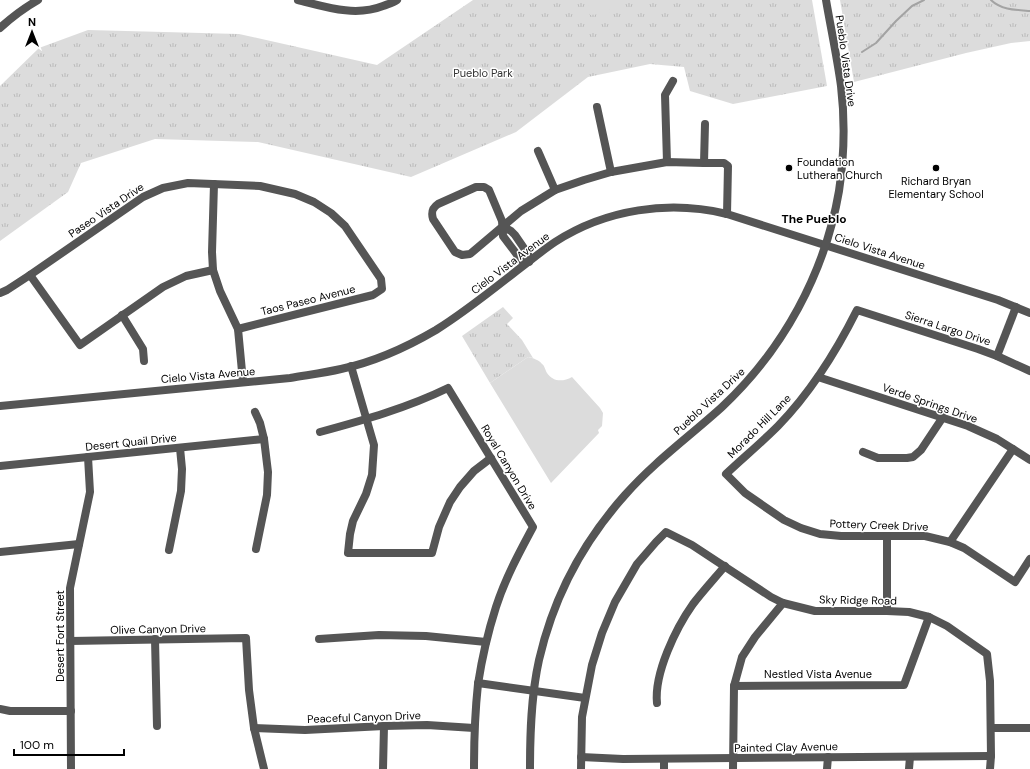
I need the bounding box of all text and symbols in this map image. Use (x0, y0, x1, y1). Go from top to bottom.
north arrow (12, 12, 52, 52)
street label: Pueblo Vista Drive (833, 14, 859, 108)
text: N (28, 15, 36, 29)
park label: Pueblo Park (453, 66, 513, 80)
place label: Foundation Lutheran Church (797, 155, 882, 182)
marker: Foundation Lutheran Church (784, 163, 794, 173)
marker: Richard Bryan Elementary School (931, 163, 941, 173)
place label: Richard Bryan Elementary School (888, 174, 984, 201)
street label: Paseo Vista Drive (66, 180, 146, 240)
district label: The Pueblo (782, 211, 847, 227)
street label: Cielo Vista Avenue (468, 229, 552, 297)
street label: Cielo Vista Avenue (833, 230, 927, 272)
street label: Taos Paseo Avenue (259, 281, 357, 319)
street label: Sierra Largo Drive (903, 308, 993, 348)
street label: Cielo Vista Avenue (160, 364, 256, 386)
street label: Pueblo Vista Drive (670, 364, 748, 438)
street label: Verde Springs Drive (881, 380, 979, 426)
street label: Morado Hill Lane (724, 391, 794, 461)
street label: Royal Canyon Drive (478, 422, 540, 512)
street label: Desert Quail Drive (85, 430, 177, 454)
street label: Pottery Creek Drive (829, 516, 929, 534)
street label: Desert Fort Street (53, 590, 67, 682)
street label: Sky Ridge Road (819, 592, 897, 608)
street label: Olive Canyon Drive (110, 621, 206, 637)
street label: Nestled Vista Avenue (764, 667, 872, 681)
street label: Peaceful Canyon Drive (307, 708, 421, 726)
scale bar (14, 731, 124, 757)
text: 100 m (20, 737, 54, 753)
street label: Painted Clay Avenue (734, 739, 838, 755)

